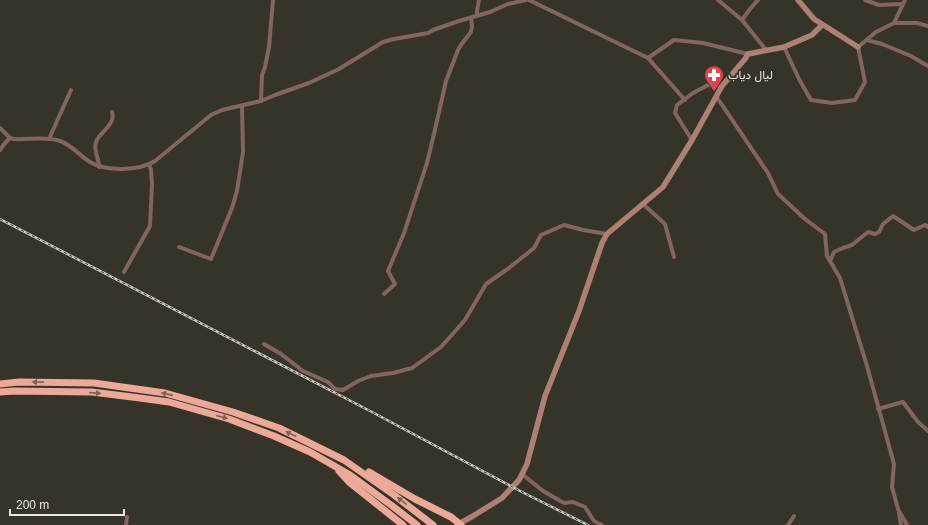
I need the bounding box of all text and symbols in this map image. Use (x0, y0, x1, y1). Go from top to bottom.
pharmacy icon: ليال دياب (703, 64, 725, 92)
place label: ليال دياب (728, 68, 773, 83)
one-way arrow (31, 379, 44, 385)
one-way arrow (89, 390, 101, 396)
one-way arrow (161, 391, 174, 397)
one-way arrow (217, 414, 229, 420)
one-way arrow (285, 431, 297, 437)
scale bar (10, 491, 124, 517)
one-way arrow (397, 497, 407, 505)
text: 200 m (16, 498, 49, 512)

